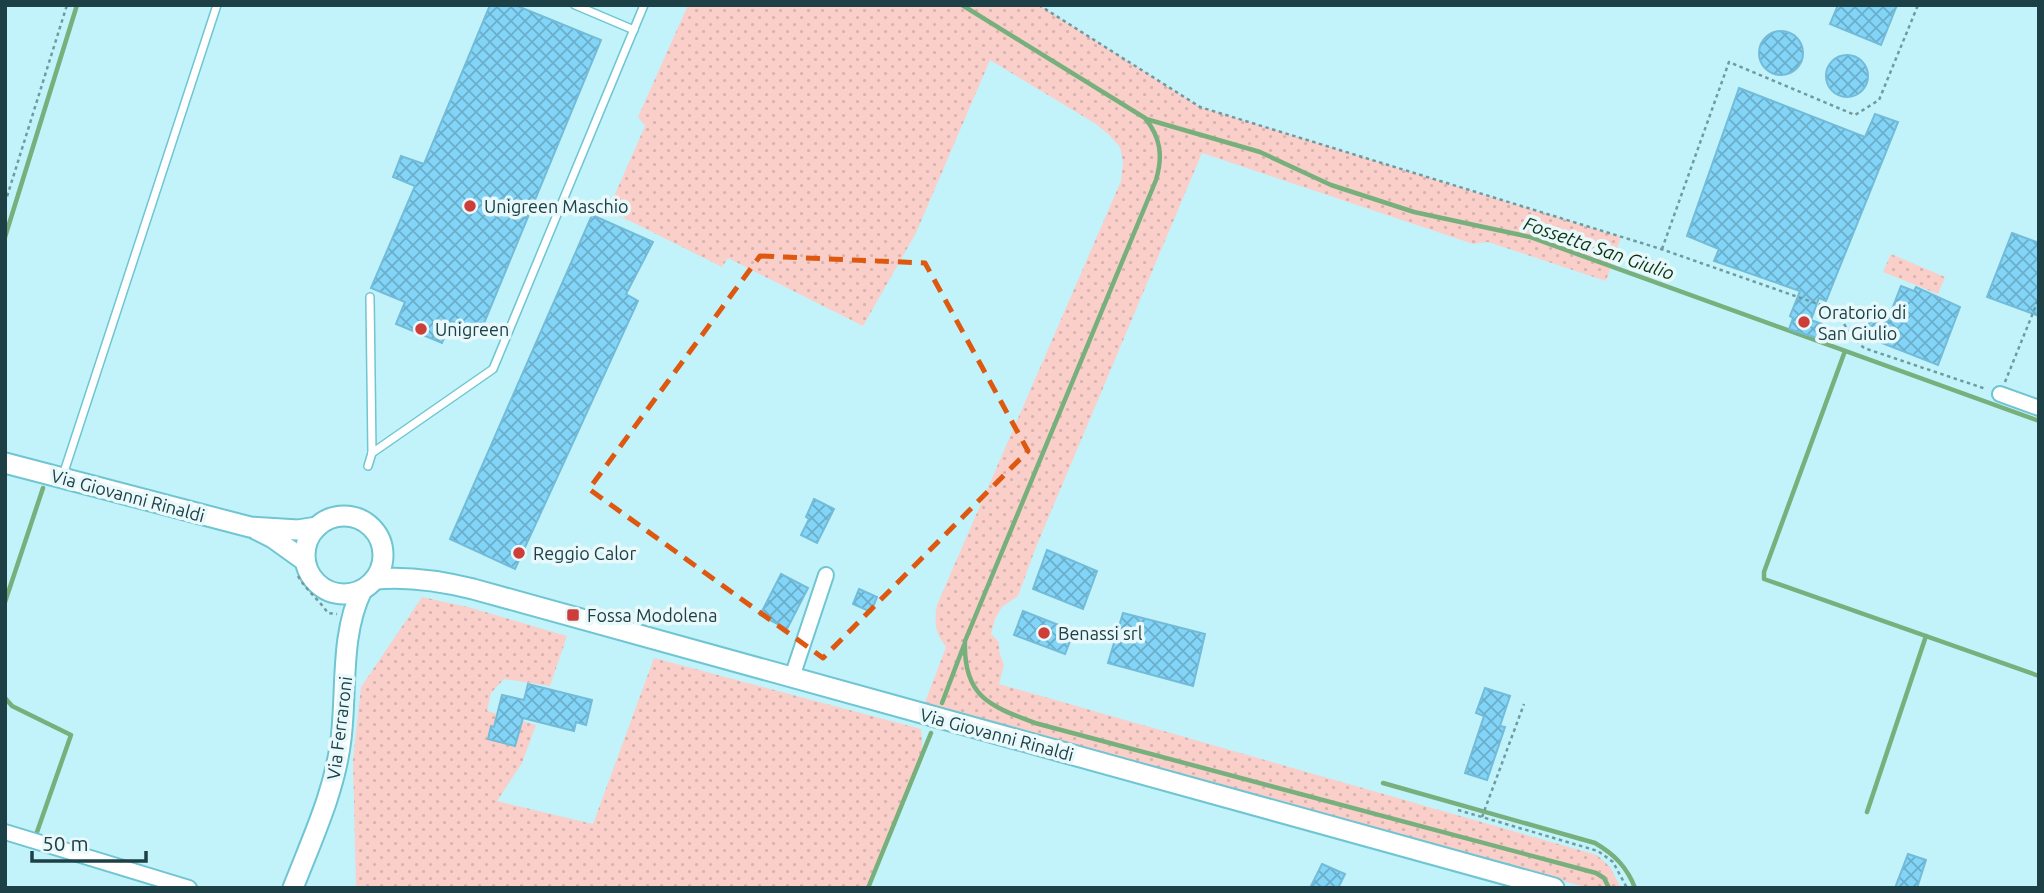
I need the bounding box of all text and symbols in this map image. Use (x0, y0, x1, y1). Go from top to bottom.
place label: Unigreen Maschio (484, 196, 629, 216)
marker: Unigreen Maschio (462, 198, 478, 214)
water label: Fossetta San Giulio (1521, 212, 1677, 284)
place label: Oratorio di San Giulio (1818, 302, 1906, 343)
marker: Oratorio di San Giulio (1796, 314, 1812, 330)
place label: Unigreen (435, 319, 509, 339)
marker: Unigreen (413, 321, 429, 337)
street label: Via Giovanni Rinaldi (49, 465, 207, 525)
place label: Reggio Calor (533, 543, 636, 563)
marker: Reggio Calor (511, 545, 527, 561)
place label: Fossa Modolena (587, 605, 717, 625)
marker: Fossa Modolena (565, 607, 581, 623)
place label: Benassi srl (1058, 623, 1143, 643)
marker: Benassi srl (1036, 625, 1052, 641)
street label: Via Ferraroni (323, 675, 355, 781)
street label: Via Giovanni Rinaldi (918, 704, 1076, 764)
scale bar (32, 820, 145, 864)
text: 50 m (42, 831, 89, 855)

